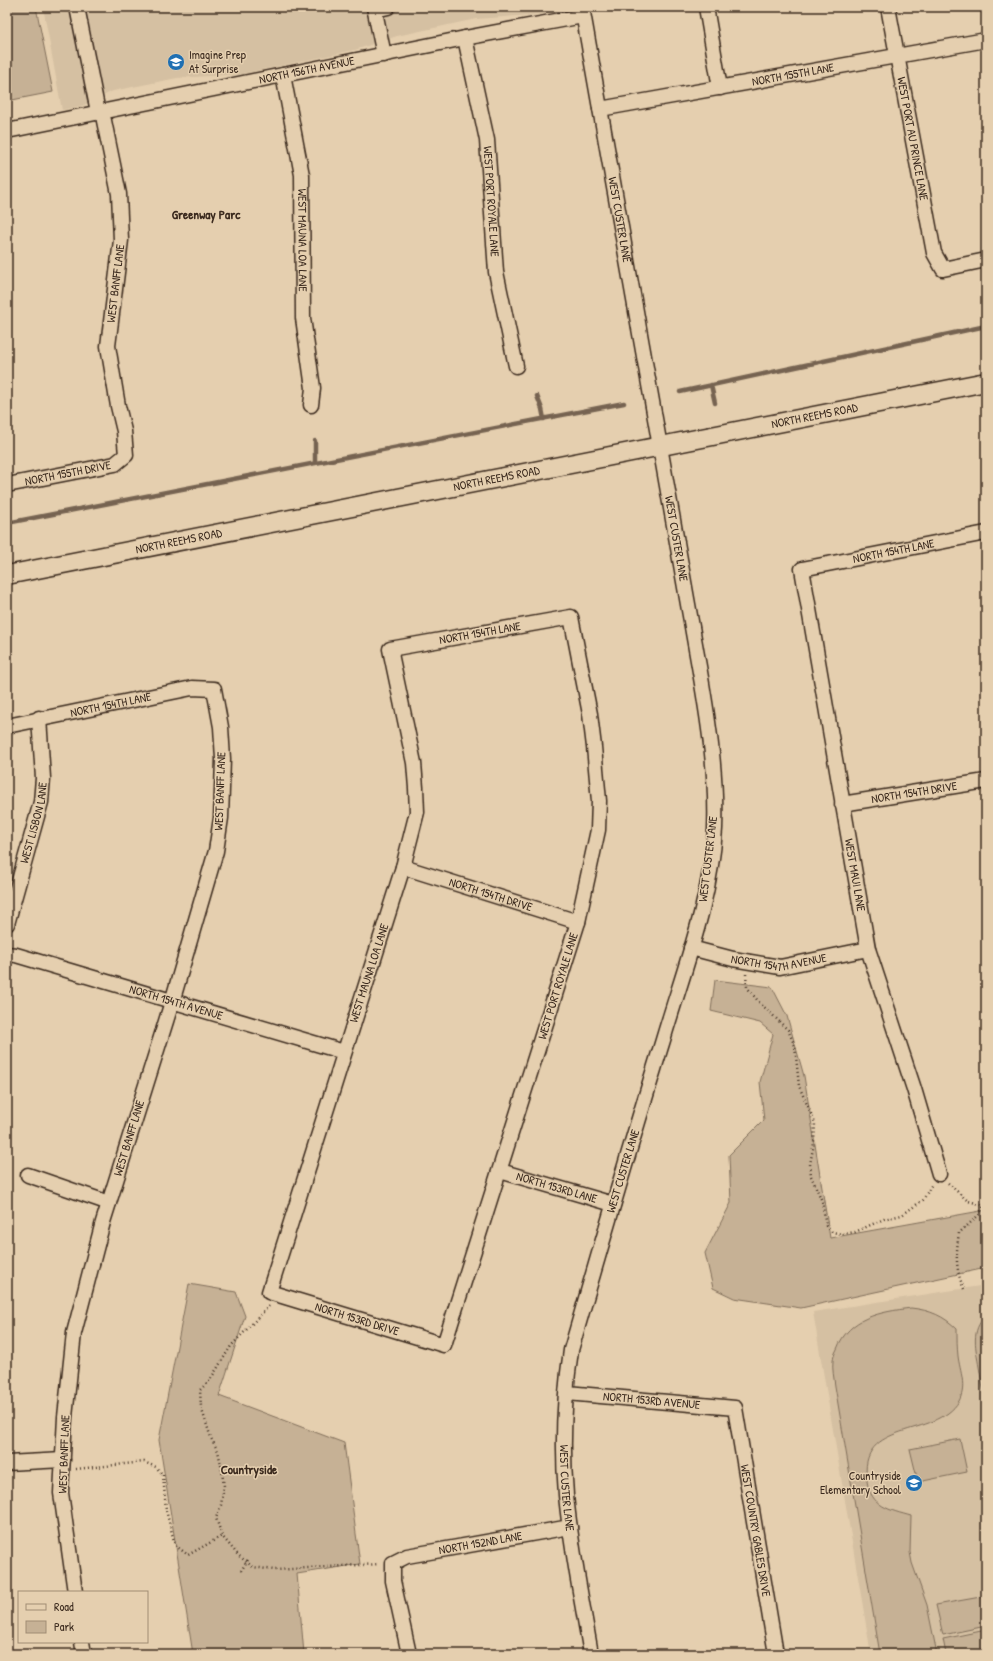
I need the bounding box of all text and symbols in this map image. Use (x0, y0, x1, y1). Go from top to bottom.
place label: Imagine Prep At Surprise (189, 46, 246, 77)
street label: NORTH 156TH AVENUE (258, 51, 357, 88)
school or university icon: Imagine Prep At Surprise (166, 52, 186, 72)
street label: NORTH 155TH LANE (750, 58, 836, 90)
street label: WEST PORT AU PRINCE LANE (893, 75, 933, 202)
street label: WEST PORT ROYALE LANE (479, 146, 504, 258)
street label: WEST CUSTER LANE (604, 176, 636, 264)
street label: WEST MAUNA LOA LANE (294, 189, 312, 292)
district label: Greenway Parc (172, 205, 241, 224)
street label: WEST BANFF LANE (102, 242, 129, 323)
street label: NORTH REEMS ROAD (770, 398, 859, 432)
street label: NORTH 155TH DRIVE (23, 456, 113, 489)
street label: NORTH REEMS ROAD (452, 461, 541, 495)
street label: WEST CUSTER LANE (661, 495, 693, 583)
street label: NORTH REEMS ROAD (134, 524, 224, 557)
street label: NORTH 154TH LANE (851, 534, 936, 567)
street label: NORTH 154TH LANE (438, 617, 523, 648)
street label: NORTH 154TH LANE (69, 687, 154, 721)
street label: WEST BANFF LANE (210, 751, 229, 831)
street label: NORTH 154TH DRIVE (870, 777, 959, 807)
street label: WEST LISBON LANE (15, 781, 51, 865)
street label: WEST CUSTER LANE (694, 814, 721, 903)
street label: WEST MAUI LANE (841, 837, 870, 913)
street label: NORTH 154TH DRIVE (447, 873, 535, 915)
street label: WEST MAUNA LOA LANE (345, 921, 393, 1024)
street label: WEST PORT ROYALE LANE (533, 930, 582, 1041)
street label: NORTH 154TH AVENUE (730, 949, 829, 975)
street label: NORTH 154TH AVENUE (127, 980, 226, 1024)
street label: WEST BANFF LANE (109, 1097, 148, 1178)
street label: WEST CUSTER LANE (602, 1126, 643, 1215)
street label: NORTH 153RD LANE (514, 1167, 600, 1207)
street label: NORTH 153RD DRIVE (313, 1298, 402, 1340)
street label: NORTH 153RD AVENUE (602, 1387, 702, 1413)
street label: WEST BANFF LANE (54, 1414, 73, 1494)
street label: WEST CUSTER LANE (556, 1445, 579, 1533)
district label: Countryside (221, 1460, 278, 1479)
street label: WEST COUNTRY GABLES DRIVE (737, 1463, 775, 1599)
place label: Countryside Elementary School (820, 1467, 902, 1498)
school or university icon: Countryside Elementary School (904, 1473, 924, 1493)
street label: NORTH 152ND LANE (437, 1527, 524, 1558)
legend (18, 1591, 148, 1643)
text: Road (54, 1598, 74, 1615)
text: Park (54, 1618, 74, 1635)

